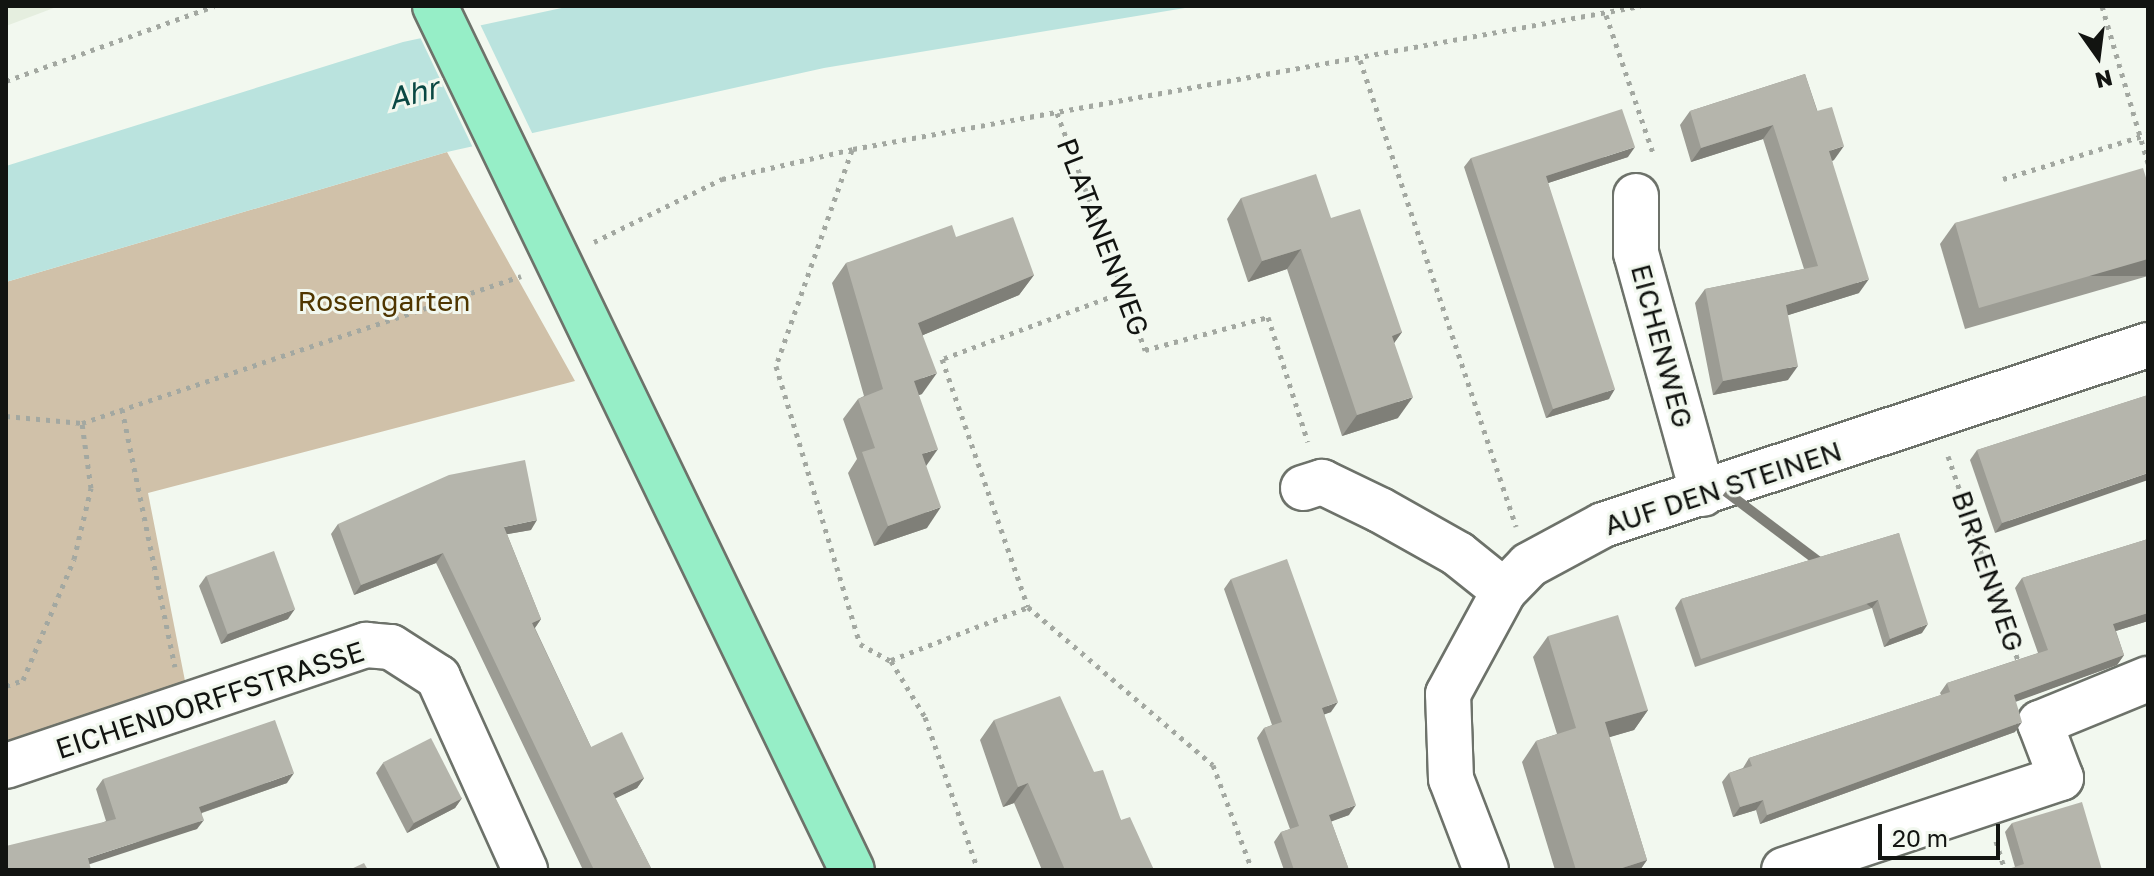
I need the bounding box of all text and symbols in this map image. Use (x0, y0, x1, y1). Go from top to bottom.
north arrow (2058, 16, 2138, 96)
text: N (2093, 65, 2115, 95)
water label: Ahr (384, 69, 442, 117)
street label: PLATANENWEG (1050, 134, 1156, 340)
street label: EICHENWEG (1624, 260, 1700, 432)
park label: Rosengarten (297, 284, 471, 318)
street label: AUF DEN STEINEN (1600, 434, 1846, 542)
street label: BIRKENWEG (1945, 486, 2031, 656)
street label: EICHENDORFFSTRASSE (52, 634, 368, 766)
scale bar (1882, 808, 2004, 858)
text: 20 m (1892, 823, 1948, 852)

